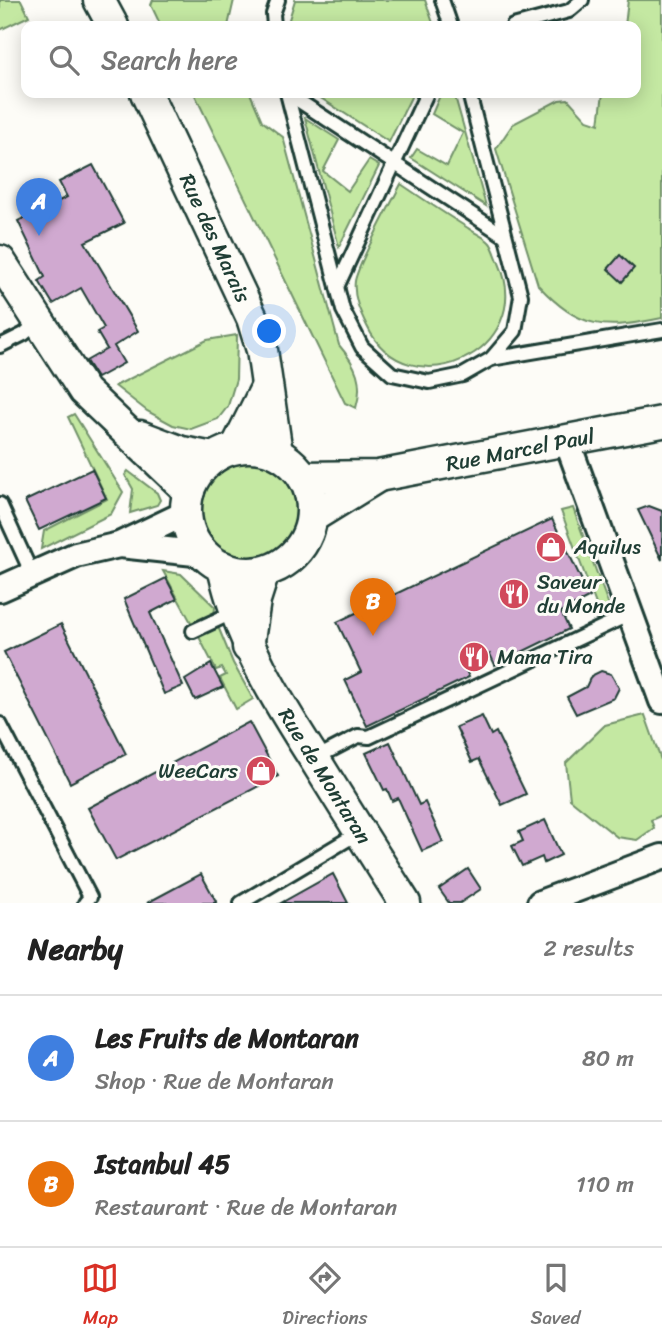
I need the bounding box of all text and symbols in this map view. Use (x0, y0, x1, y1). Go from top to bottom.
search box (21, 21, 641, 98)
text: Search here (101, 37, 238, 83)
icon: search (45, 41, 83, 79)
street label: Rue des Marais (168, 167, 262, 309)
pin: A (16, 178, 62, 236)
your location (252, 314, 286, 348)
street label: Rue Marcel Paul (442, 417, 599, 483)
place label: Aquilus (573, 528, 641, 566)
shop icon: Aquilus (534, 530, 568, 564)
place label: Saveur du Monde (537, 563, 625, 625)
restaurant icon: Saveur du Monde (497, 577, 531, 611)
pin: B (350, 578, 396, 636)
place label: Mama Tira (497, 638, 593, 676)
restaurant icon: Mama Tira (457, 640, 491, 674)
street label: Rue de Montaran (268, 700, 382, 852)
place label: WeeCars (158, 752, 238, 790)
shop icon: WeeCars (244, 754, 278, 788)
text: Nearby (28, 922, 123, 976)
text: 2 results (543, 928, 634, 969)
text: Les Fruits de Montaran (95, 1015, 359, 1061)
text: A (43, 1038, 59, 1079)
text: 80 m (582, 1038, 634, 1079)
text: Shop · Rue de Montaran (95, 1061, 334, 1102)
text: Istanbul 45 (95, 1141, 230, 1187)
text: B (44, 1164, 58, 1205)
text: 110 m (576, 1164, 634, 1205)
text: Restaurant · Rue de Montaran (95, 1187, 397, 1228)
tab: Map (81, 1259, 119, 1334)
tab: Directions (282, 1259, 368, 1334)
tab: Saved (530, 1259, 581, 1334)

